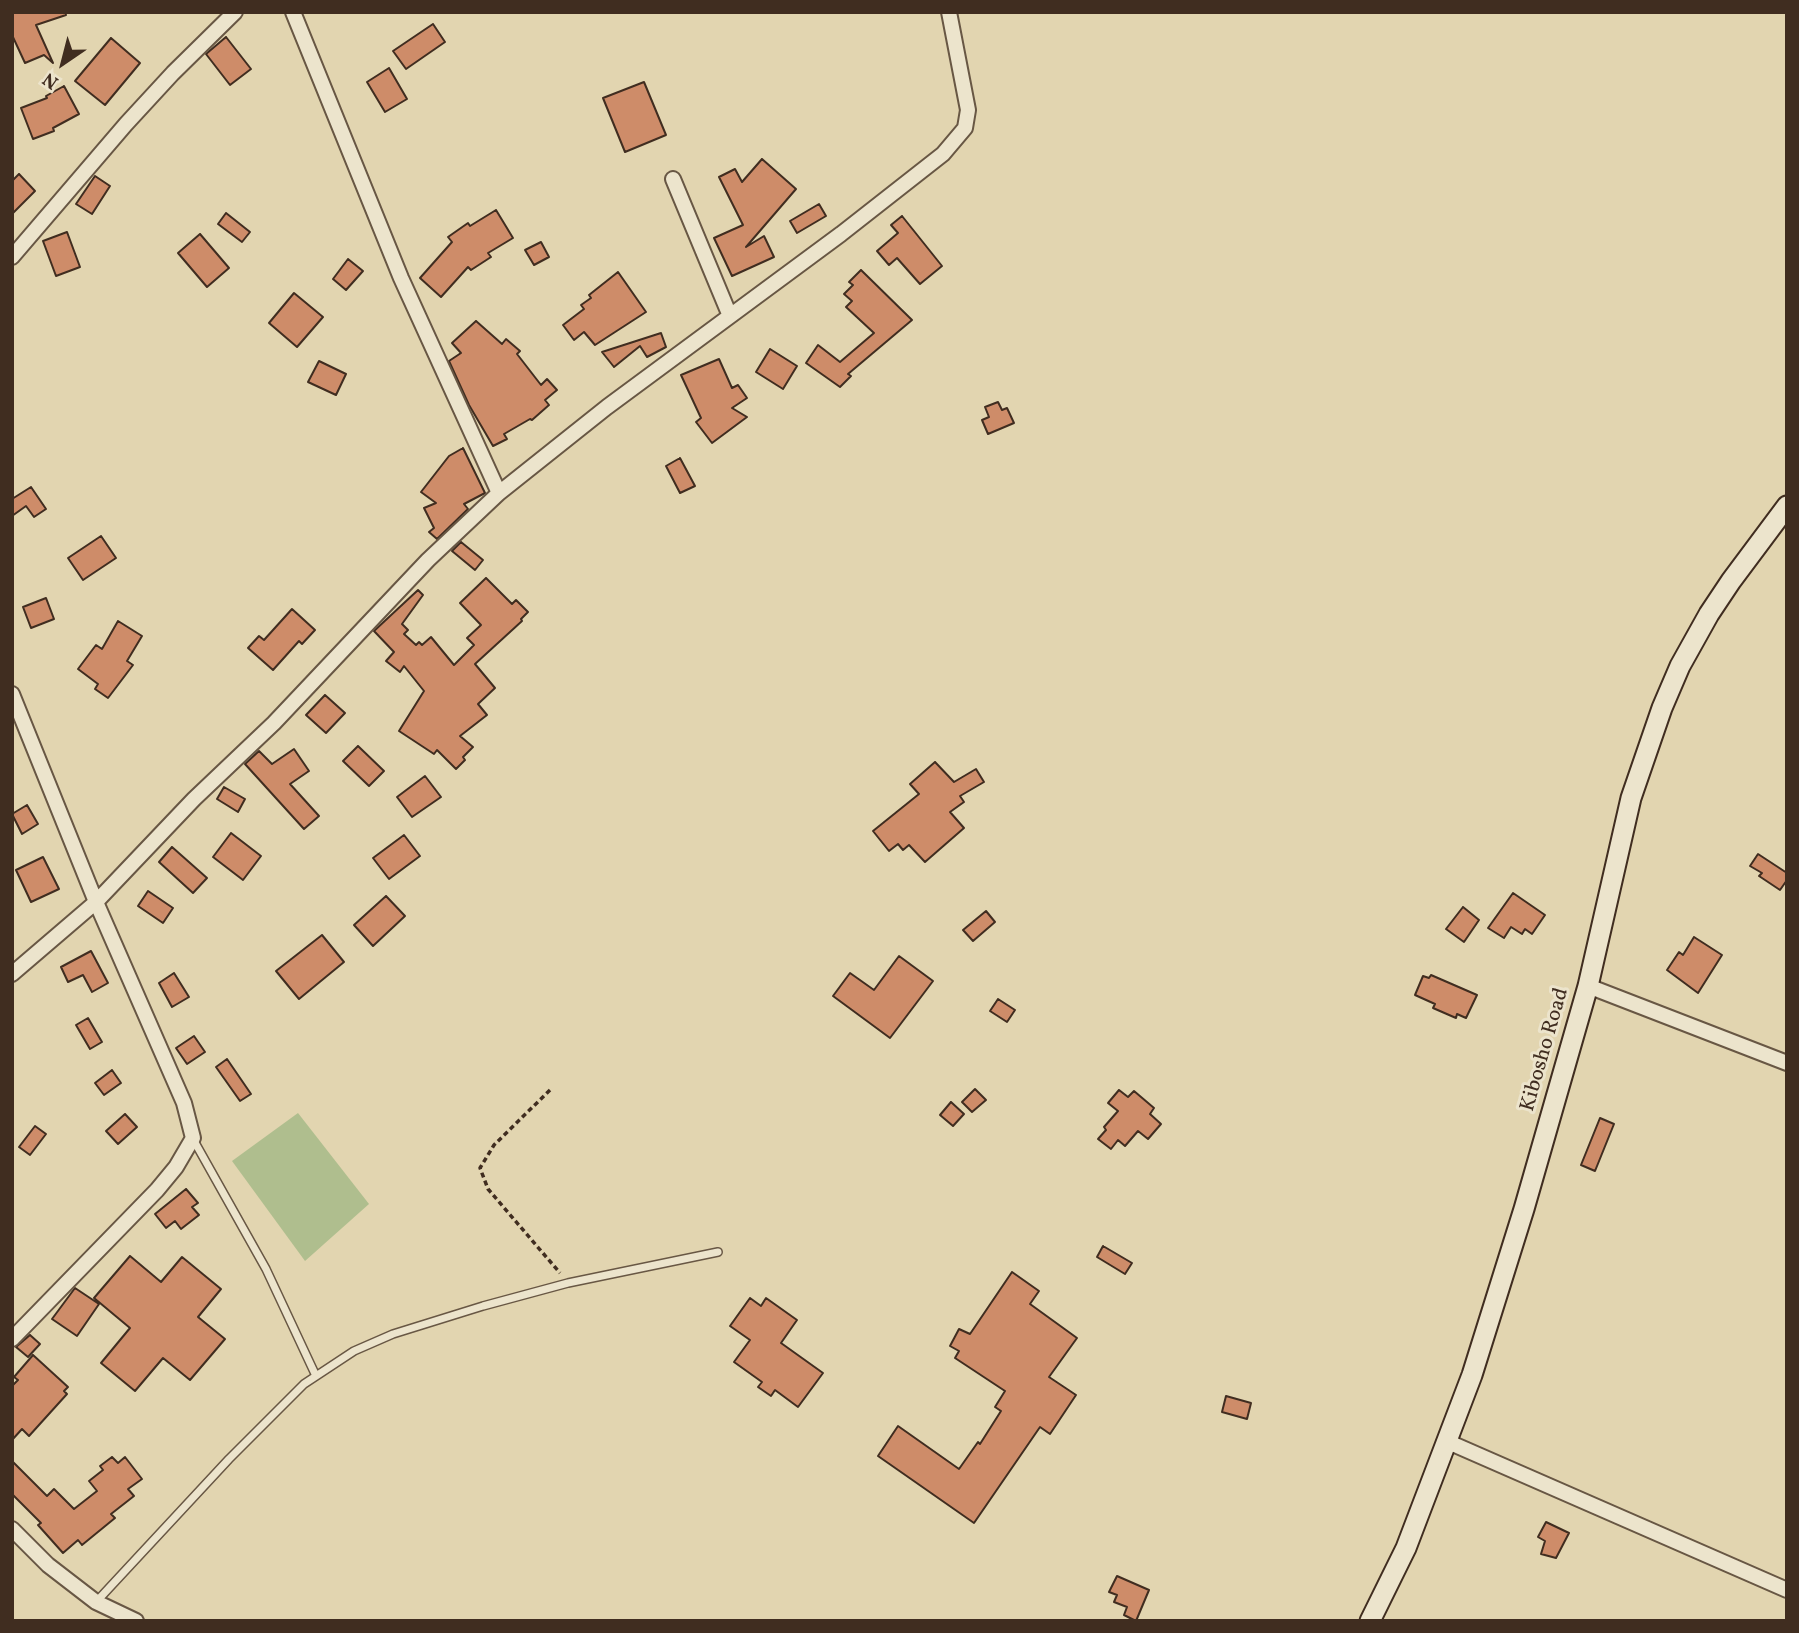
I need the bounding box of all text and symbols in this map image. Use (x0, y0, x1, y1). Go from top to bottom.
north arrow (28, 28, 98, 98)
text: N (38, 66, 64, 95)
street label: Kibosho Road (1516, 985, 1576, 1115)

